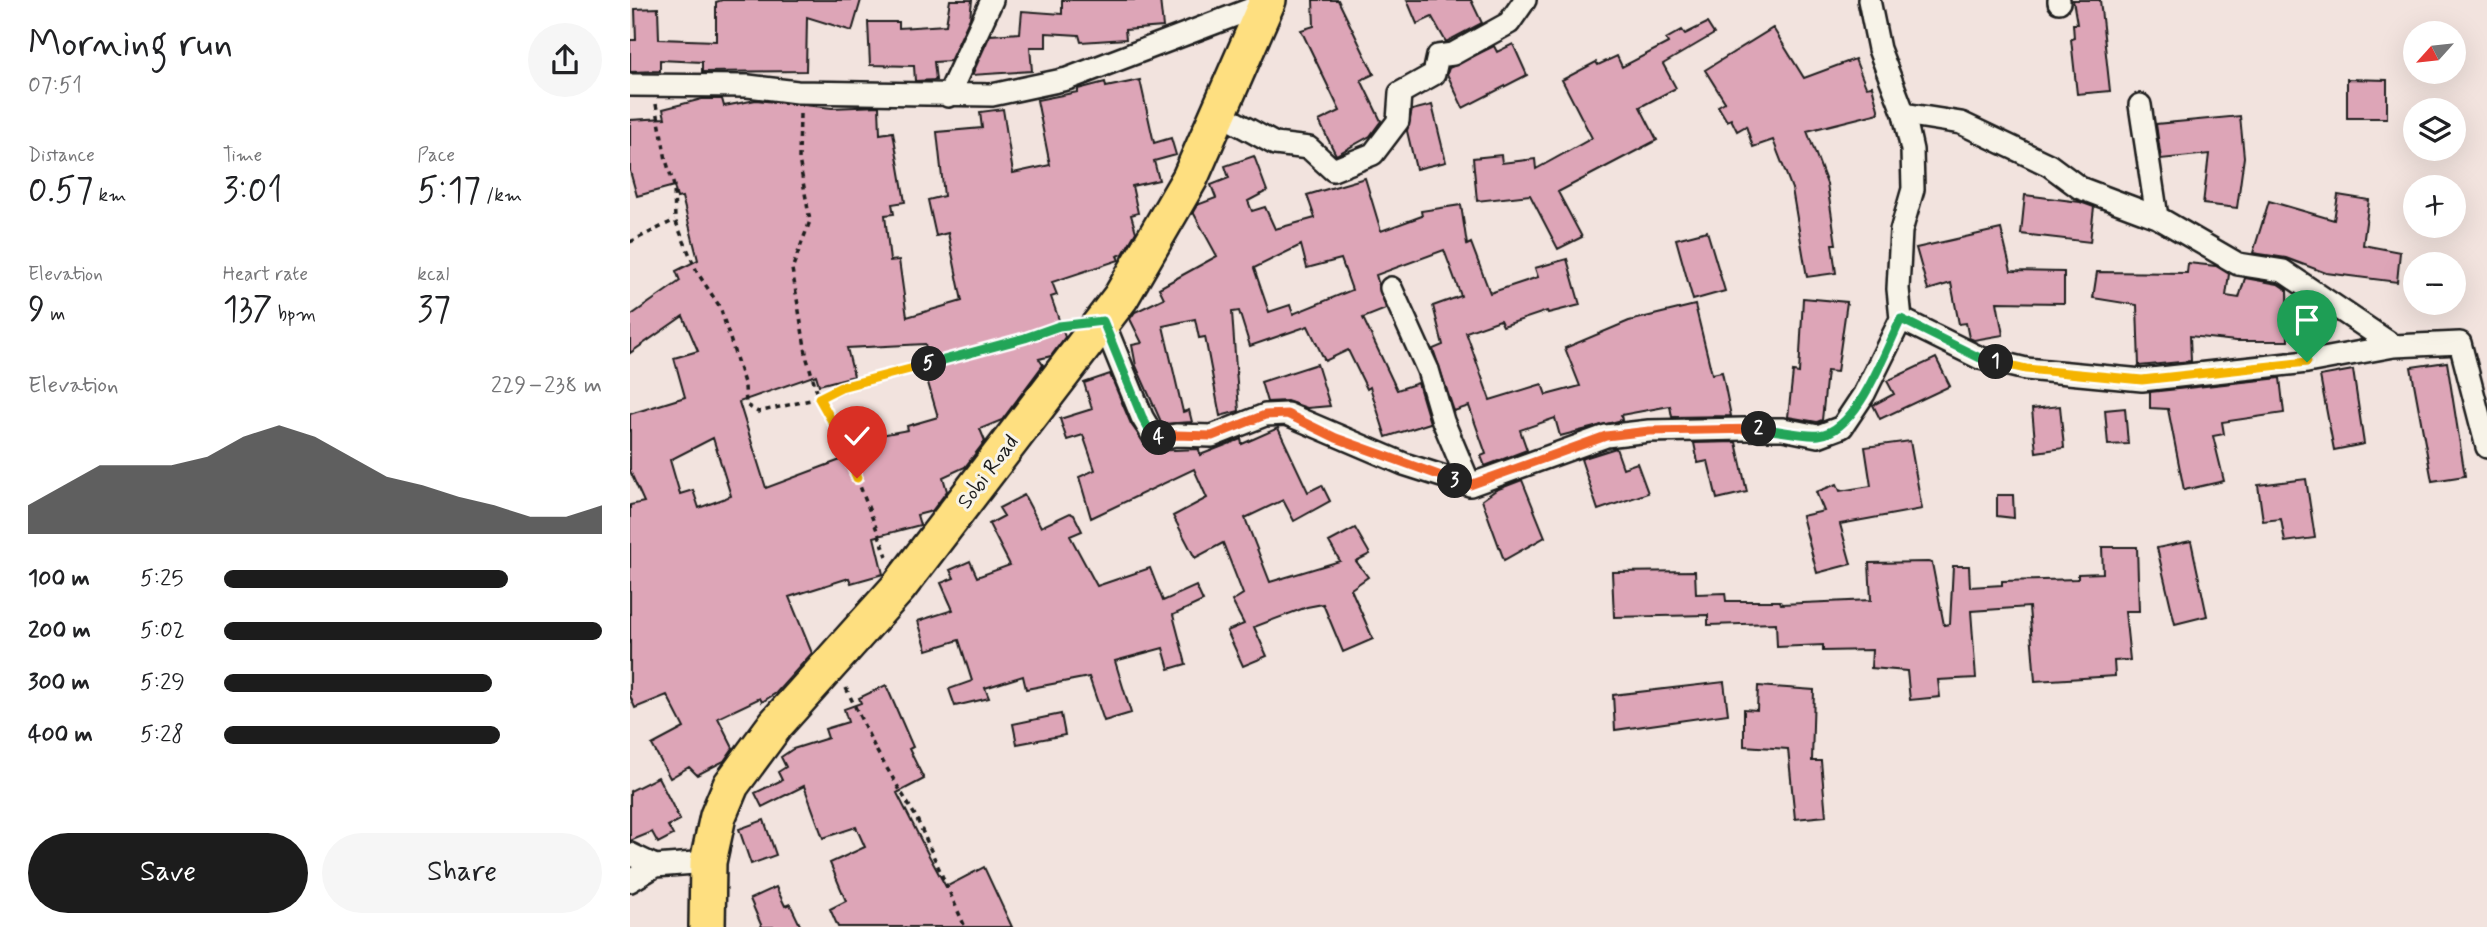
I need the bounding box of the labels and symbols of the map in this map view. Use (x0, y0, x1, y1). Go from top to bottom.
north arrow (2403, 21, 2466, 84)
pin (2277, 290, 2337, 362)
pin: 1 (1978, 344, 2014, 380)
pin: 5 (912, 346, 946, 382)
pin (827, 406, 887, 478)
pin: 2 (1742, 412, 1776, 446)
pin: 4 (1142, 420, 1176, 456)
street label: Sobi Road (951, 429, 1025, 515)
pin: 3 (1438, 463, 1472, 498)

